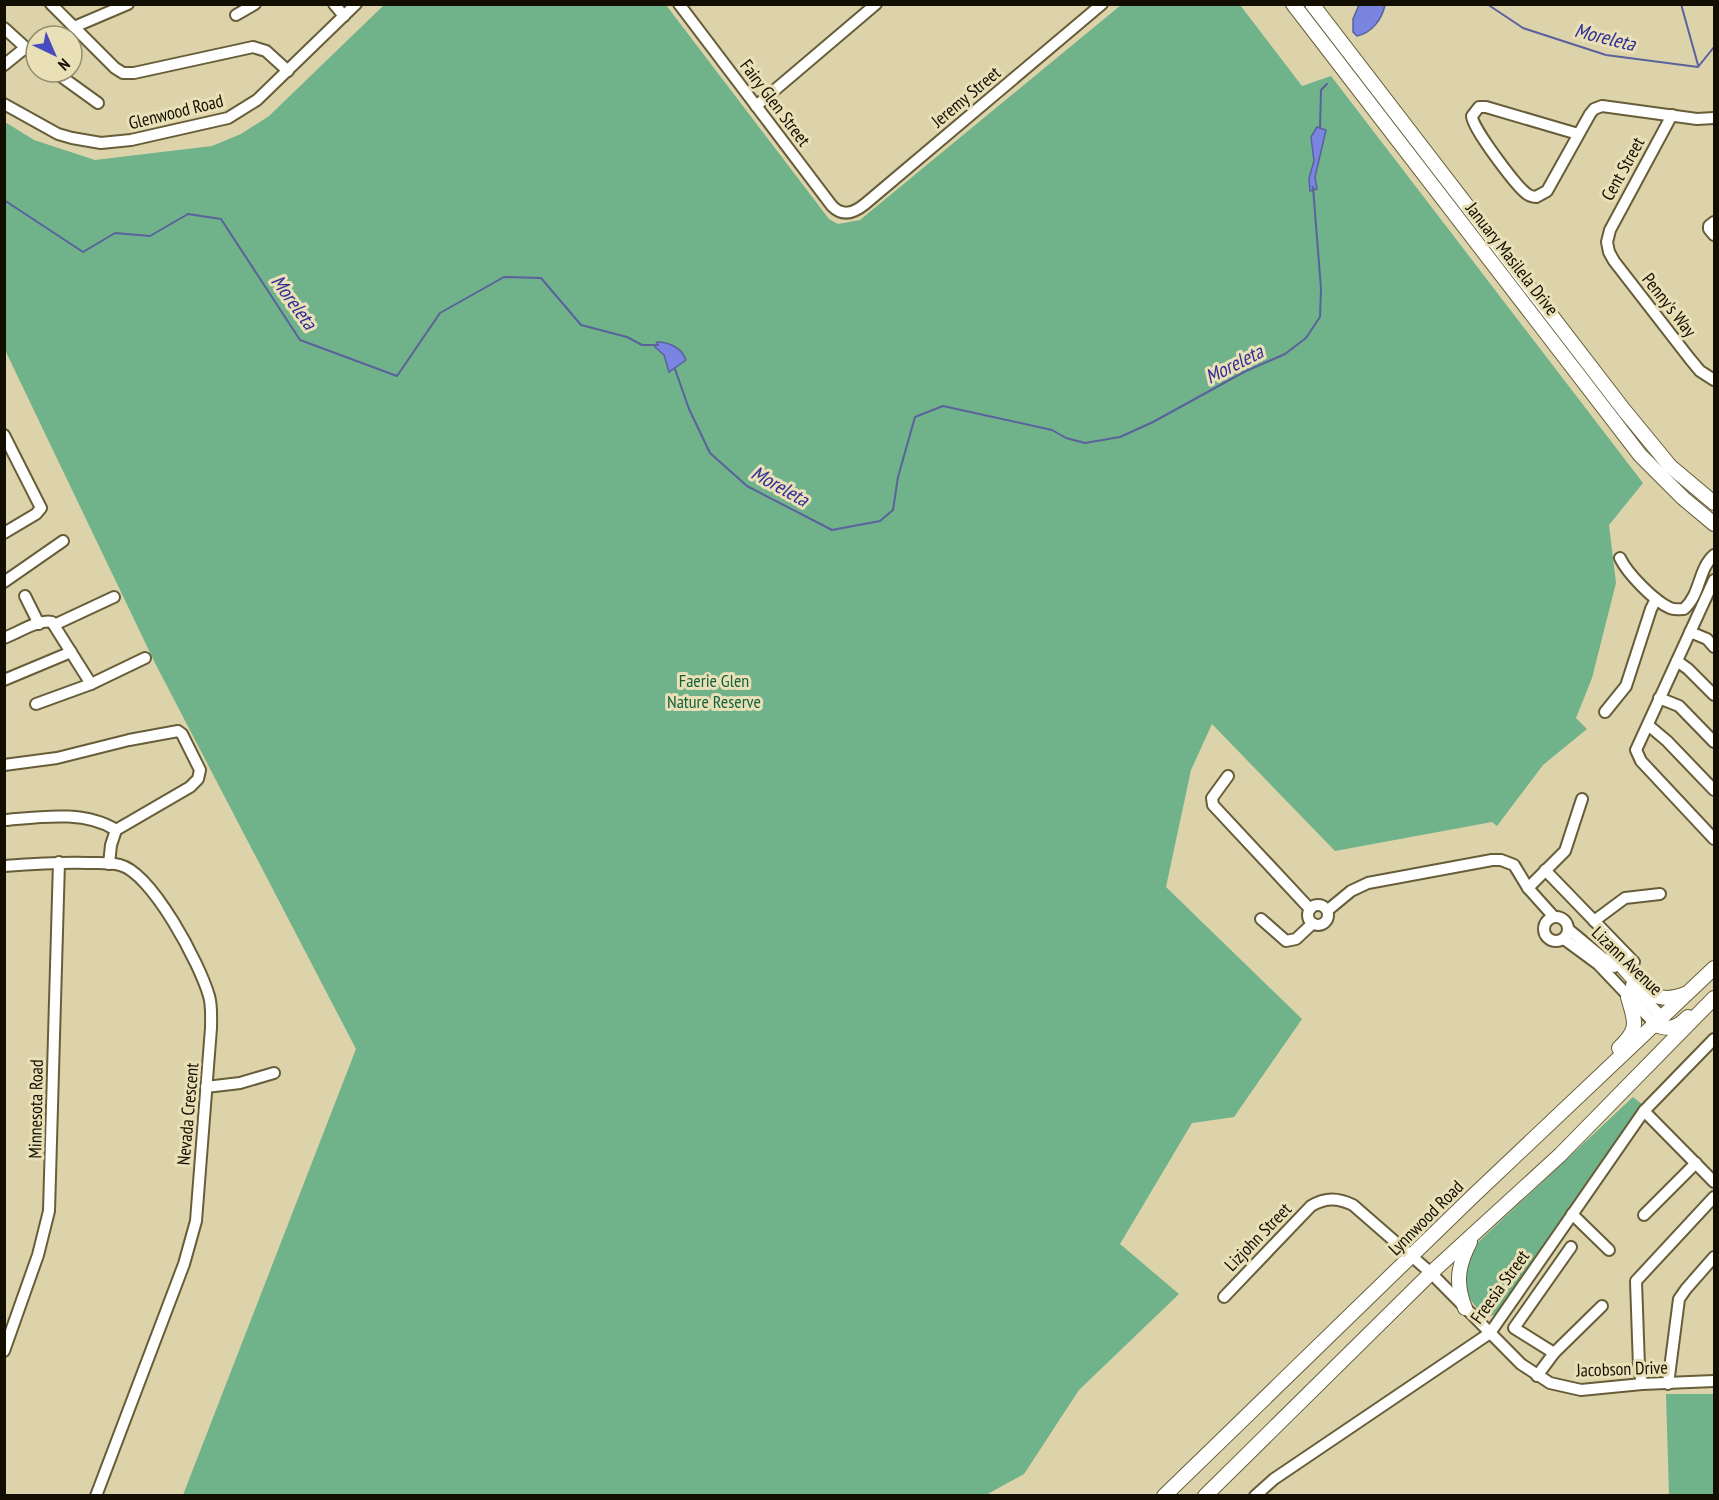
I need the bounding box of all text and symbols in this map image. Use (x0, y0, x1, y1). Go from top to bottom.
water label: Moreleta (1572, 17, 1639, 57)
north arrow (24, 24, 84, 84)
text: N (54, 55, 74, 75)
street label: Fairy Glen Street (735, 55, 816, 151)
street label: Jeremy Street (926, 61, 1005, 133)
street label: Glenwood Road (126, 89, 226, 134)
street label: Cent Street (1596, 133, 1649, 205)
street label: January Masilela Drive (1460, 197, 1564, 320)
street label: Penny's Way (1637, 268, 1702, 341)
water label: Moreleta (265, 269, 323, 335)
water label: Moreleta (1201, 338, 1268, 390)
water label: Moreleta (747, 460, 814, 513)
park label: Faerie Glen Nature Reserve (667, 669, 761, 713)
street label: Lizann Avenue (1587, 921, 1668, 1000)
street label: Minnesota Road (23, 1059, 48, 1159)
street label: Nevada Crescent (172, 1062, 203, 1166)
street label: Lynnwood Road (1383, 1175, 1468, 1260)
street label: Lizjohn Street (1219, 1198, 1296, 1276)
street label: Freesia Street (1465, 1245, 1534, 1328)
street label: Jacobson Drive (1575, 1355, 1668, 1382)

